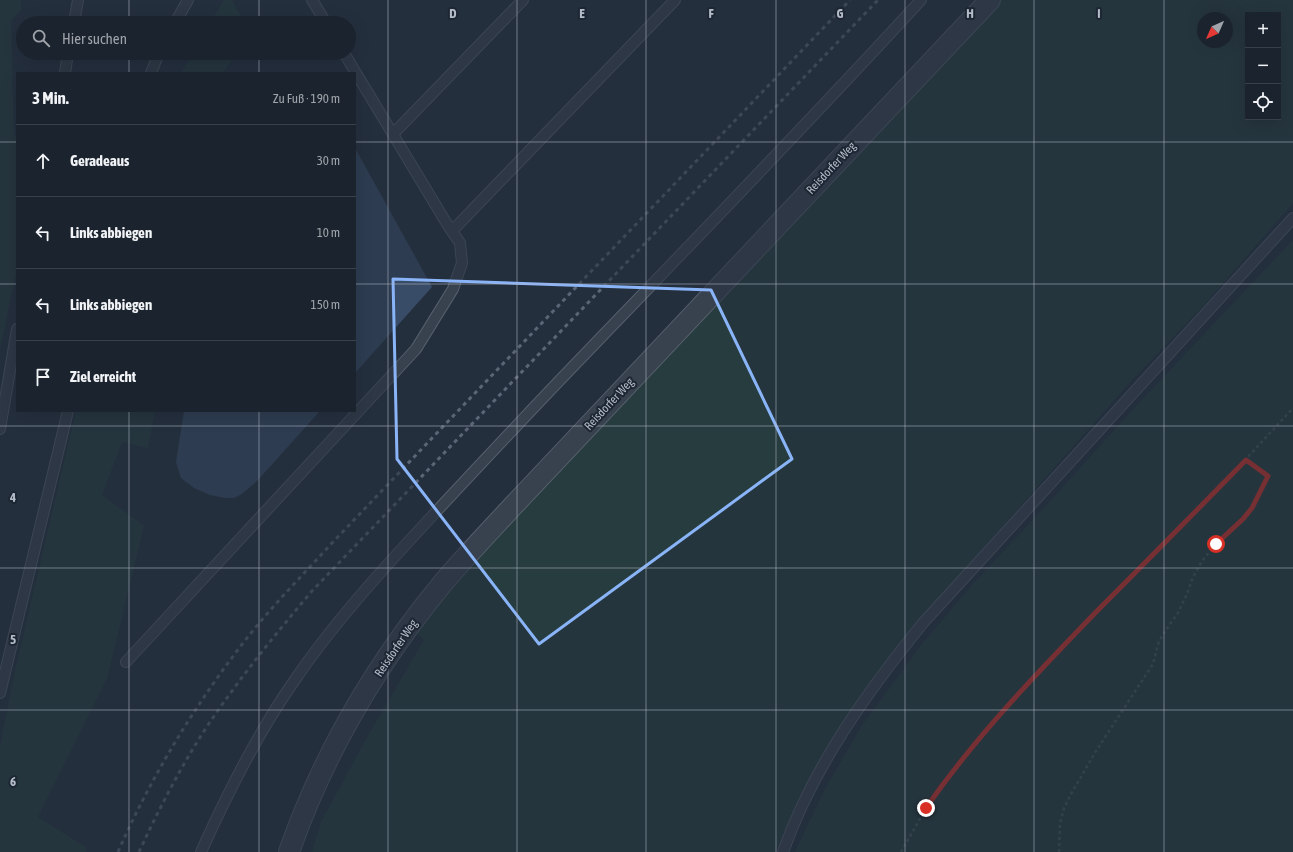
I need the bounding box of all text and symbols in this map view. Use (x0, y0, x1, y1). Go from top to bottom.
text: D (449, 6, 457, 21)
text: E (579, 6, 585, 21)
text: F (708, 6, 714, 21)
text: G (837, 6, 844, 21)
text: H (966, 6, 974, 21)
text: I (1097, 6, 1101, 21)
north arrow (1197, 12, 1233, 48)
map controls (1245, 12, 1281, 120)
button: + (1245, 12, 1281, 48)
search box (16, 16, 356, 60)
icon: search (30, 27, 52, 49)
text: Hier suchen (62, 30, 127, 47)
button: − (1245, 48, 1281, 84)
button: locate (1245, 84, 1281, 120)
text: 3 Min. (32, 88, 69, 108)
text: Zu Fuß · 190 m (273, 91, 340, 106)
street label: Reisdorfer Weg (803, 138, 859, 197)
icon: ahead (32, 150, 54, 172)
text: Geradeaus (70, 152, 129, 169)
text: 30 m (317, 153, 340, 168)
icon: left (32, 222, 54, 244)
text: Links abbiegen (70, 224, 152, 241)
text: 10 m (317, 225, 340, 240)
icon: left (32, 294, 54, 316)
text: Links abbiegen (70, 296, 152, 313)
text: 150 m (311, 297, 340, 312)
icon: arrive (32, 366, 54, 388)
text: Ziel erreicht (70, 368, 136, 385)
street label: Reisdorfer Weg (581, 374, 637, 433)
text: 4 (9, 490, 16, 505)
route start (1207, 535, 1225, 553)
street label: Reisdorfer Weg (372, 616, 421, 679)
text: 5 (10, 632, 16, 647)
text: 6 (10, 774, 16, 789)
route end (917, 799, 935, 817)

